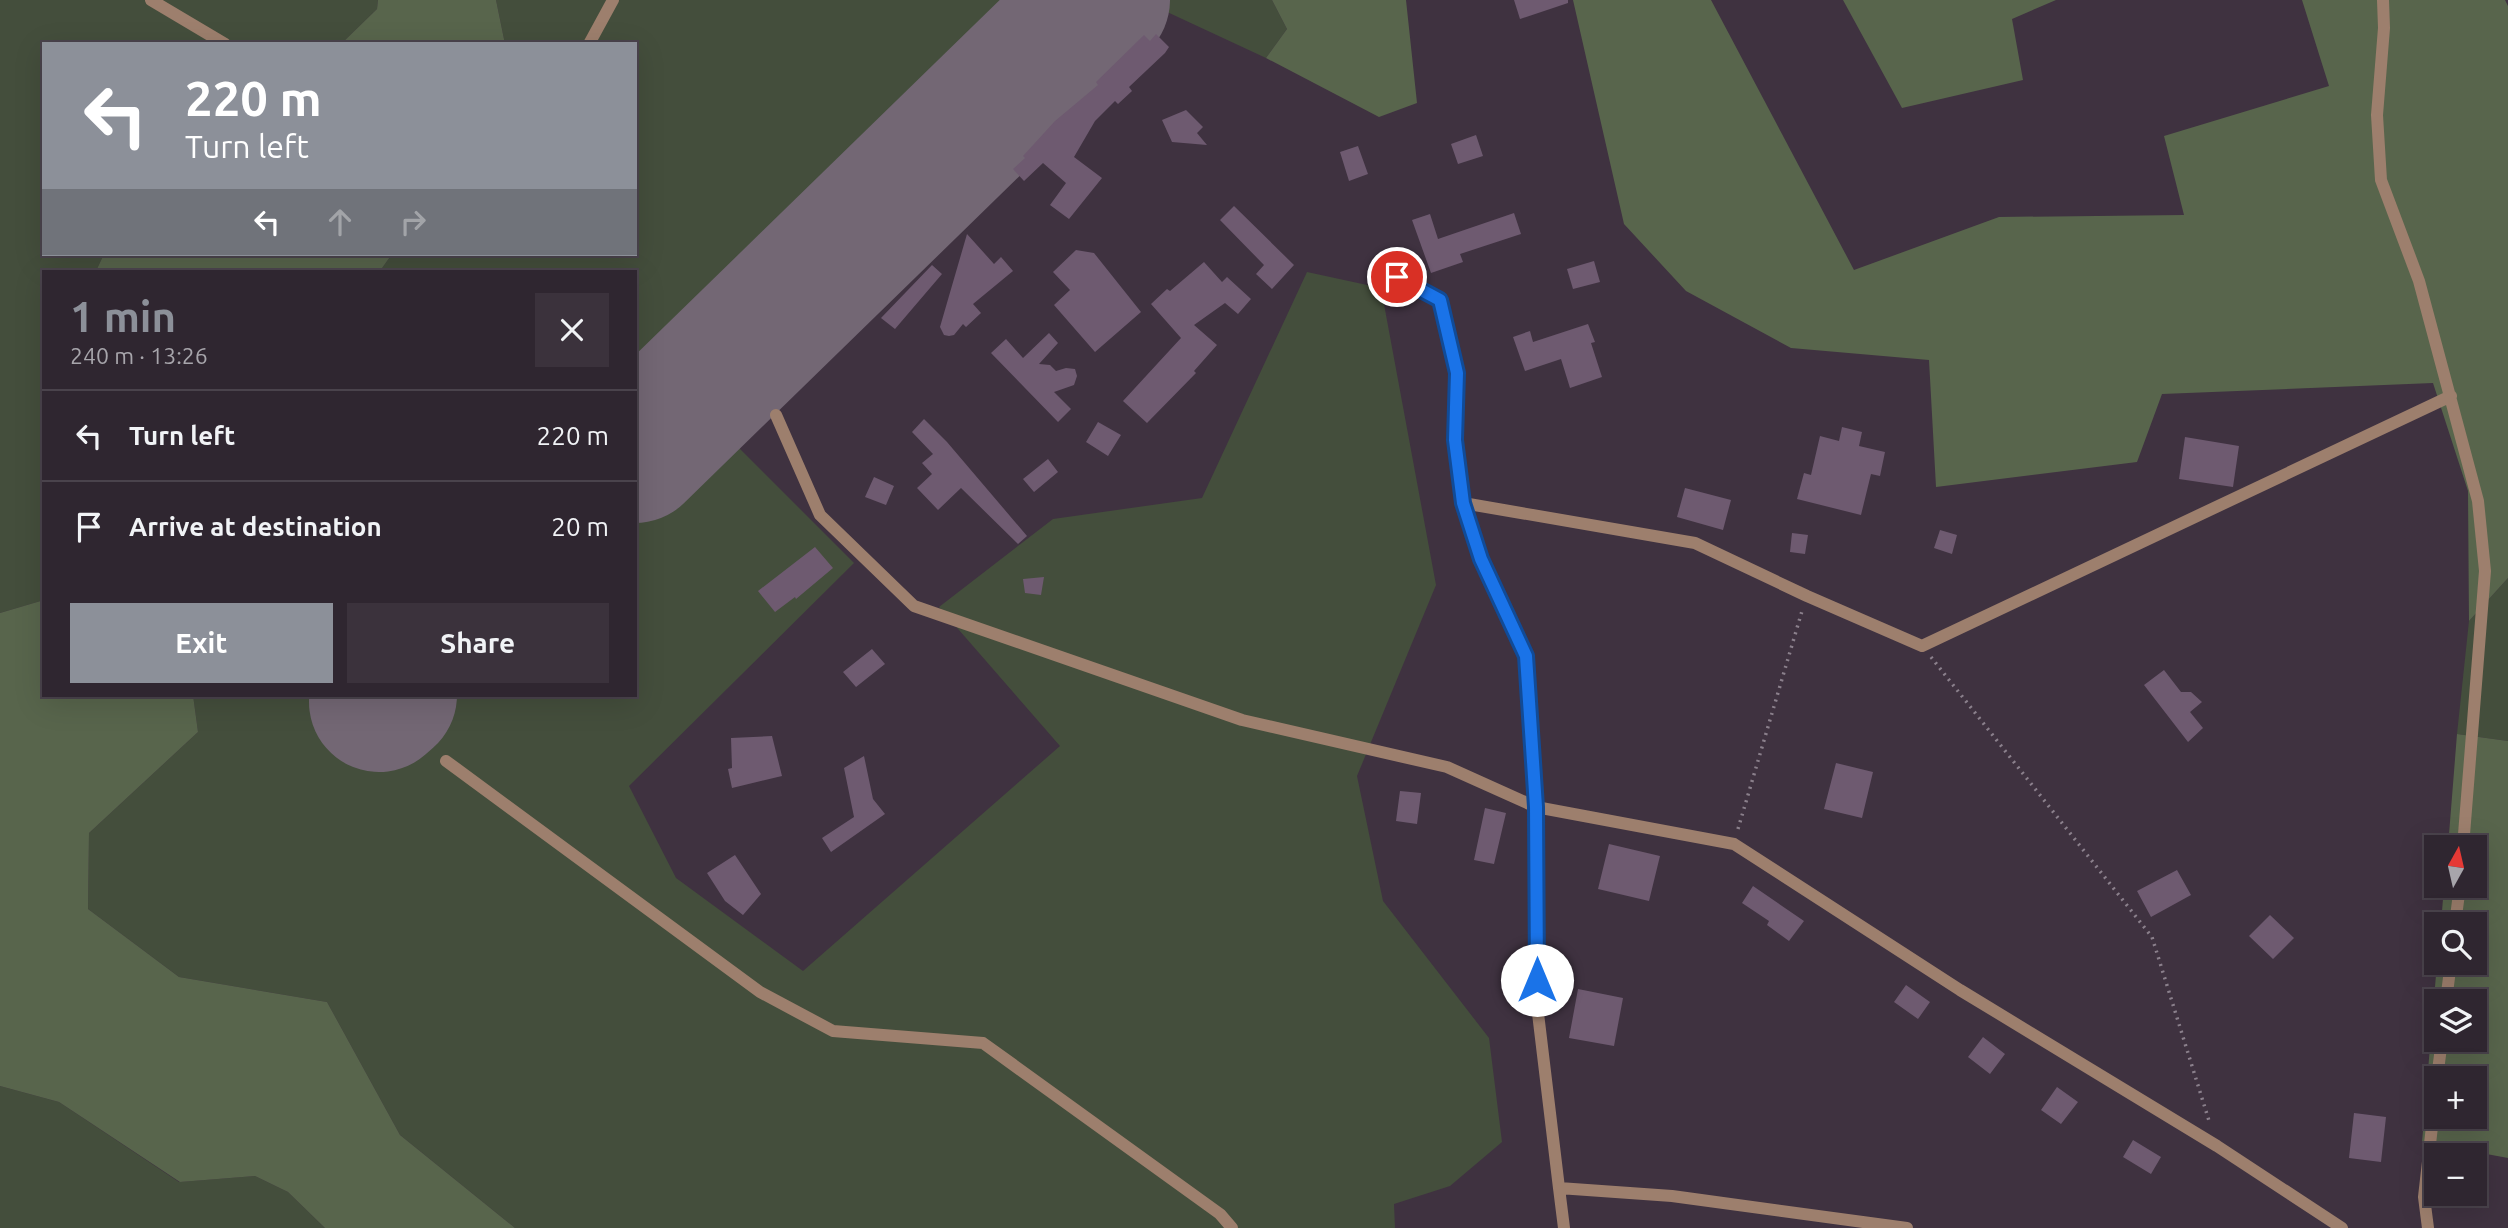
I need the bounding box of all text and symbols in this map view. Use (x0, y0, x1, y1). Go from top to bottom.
icon: left (70, 70, 161, 161)
text: 220 m (185, 70, 322, 125)
text: Turn left (185, 128, 309, 164)
icon: left (248, 203, 286, 241)
icon: ahead (321, 203, 359, 241)
icon: right (394, 203, 432, 241)
pin (1367, 247, 1427, 307)
icon: arrive (1378, 258, 1416, 296)
text: 1 min (70, 293, 176, 340)
button: close (535, 293, 609, 367)
text: 240 m · 13:26 (70, 343, 208, 368)
icon: left (70, 417, 108, 455)
text: Turn left (129, 421, 235, 450)
text: 220 m (537, 421, 609, 450)
icon: arrive (70, 508, 108, 546)
text: Arrive at destination (129, 512, 382, 541)
text: 20 m (551, 512, 609, 541)
button: Exit (70, 603, 333, 683)
button: Share (347, 603, 609, 683)
north arrow (2424, 835, 2487, 898)
map controls (2424, 835, 2487, 1206)
button: search (2424, 912, 2487, 975)
position arrow (1500, 943, 1574, 1017)
button: layers (2424, 989, 2487, 1052)
button: + (2424, 1066, 2487, 1129)
button: − (2424, 1143, 2487, 1206)

